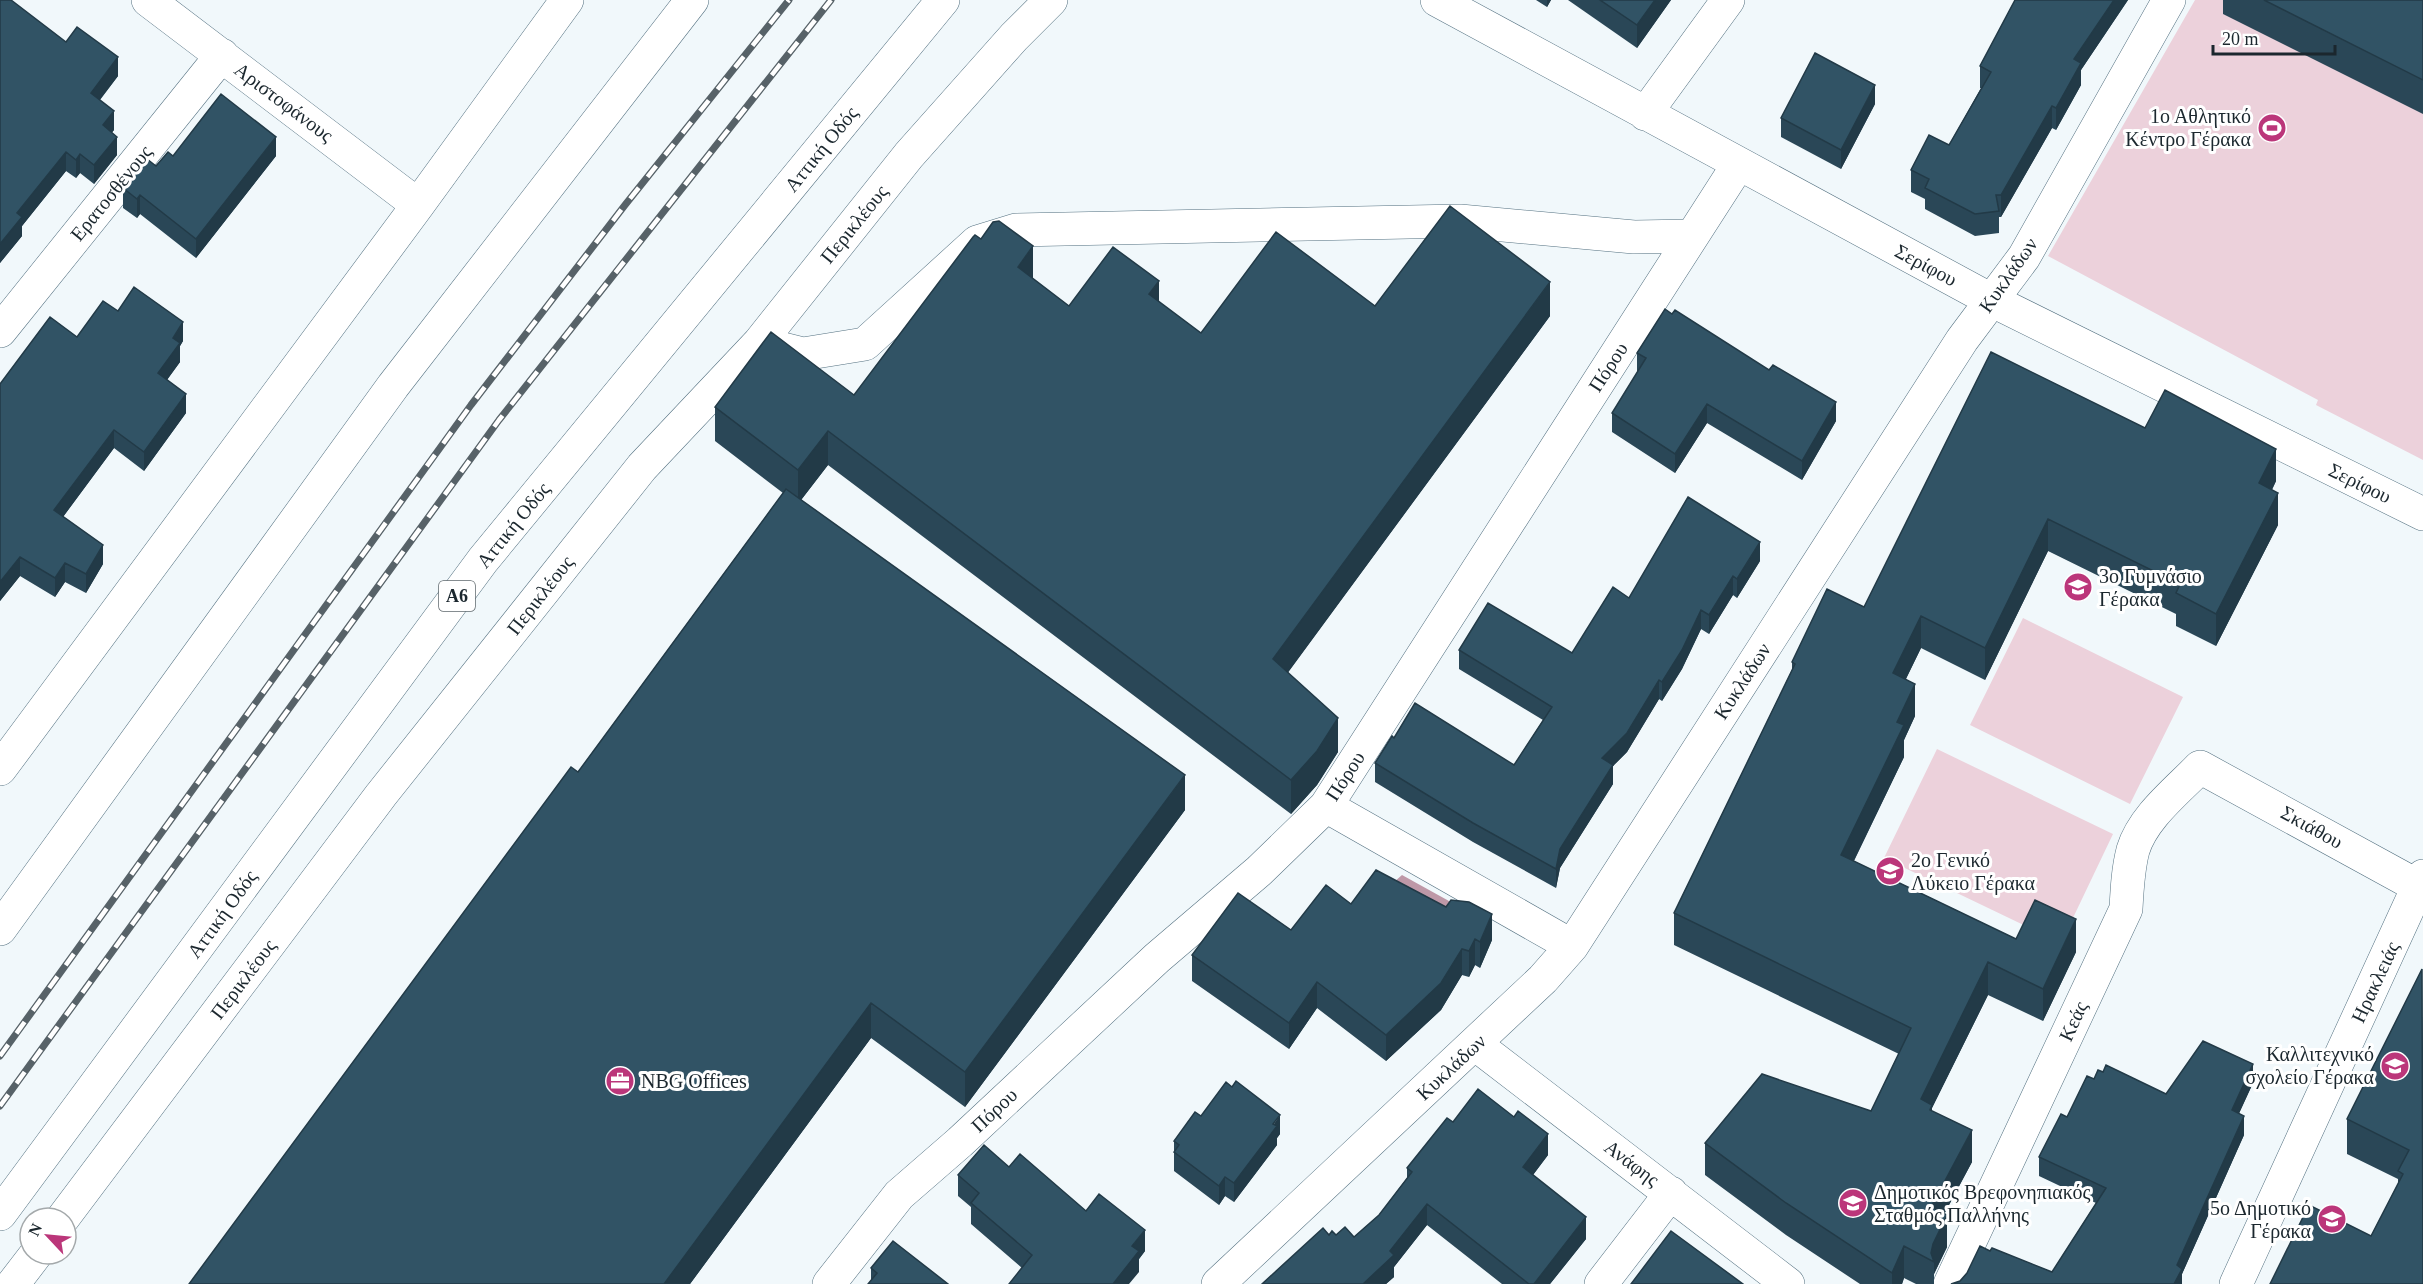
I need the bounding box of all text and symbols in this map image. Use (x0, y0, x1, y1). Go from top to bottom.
scale bar (2213, 18, 2334, 56)
text: 20 m (2222, 29, 2259, 49)
street label: Αριστοφάνους (230, 58, 338, 147)
street label: Αττική Οδός (780, 102, 863, 197)
place label: 1ο Αθλητικό Κέντρο Γέρακα (2125, 105, 2252, 151)
sports icon: 1ο Αθλητικό Κέντρο Γέρακα (2256, 112, 2288, 144)
street label: Ερατοσθένους (66, 141, 157, 246)
street label: Περικλέους (816, 180, 893, 268)
street label: Κυκλάδων (1974, 233, 2042, 317)
street label: Σερίφου (1891, 240, 1961, 291)
street label: Πόρου (1584, 338, 1633, 396)
street label: Σερίφου (2325, 458, 2395, 508)
street label: Αττική Οδός (472, 478, 555, 573)
street label: Περικλέους (502, 551, 579, 640)
place label: 3ο Γυμνάσιο Γέρακα (2099, 565, 2202, 611)
school or university icon: 3ο Γυμνάσιο Γέρακα (2062, 571, 2094, 603)
road number: Α6 (439, 581, 475, 611)
street label: Κυκλάδων (1709, 639, 1775, 723)
street label: Πόρου (1321, 747, 1370, 805)
street label: Σκιάθου (2277, 801, 2347, 853)
place label: 2ο Γενικό Λύκειο Γέρακα (1911, 849, 2036, 895)
school or university icon: 2ο Γενικό Λύκειο Γέρακα (1874, 855, 1906, 887)
street label: Αττική Οδός (183, 866, 262, 963)
street label: Περικλέους (206, 935, 281, 1024)
street label: Ηρακλειάς (2347, 938, 2404, 1026)
street label: Κεάς (2054, 998, 2092, 1044)
street label: Κυκλάδων (1412, 1030, 1490, 1104)
place label: Καλλιτεχνικό σχολείο Γέρακα (2246, 1043, 2375, 1089)
school or university icon: Καλλιτεχνικό σχολείο Γέρακα (2379, 1050, 2411, 1082)
office icon: NBG Offices (604, 1065, 636, 1097)
place label: NBG Offices (641, 1070, 747, 1092)
street label: Πόρου (967, 1083, 1022, 1137)
street label: Ανάφης (1600, 1135, 1664, 1191)
place label: Δημοτικός Βρεφονηπιακός Σταθμός Παλλήνης (1874, 1181, 2090, 1227)
school or university icon: Δημοτικός Βρεφονηπιακός Σταθμός Παλλήνης (1837, 1187, 1869, 1219)
place label: 5ο Δημοτικό Γέρακα (2210, 1197, 2312, 1243)
school or university icon: 5ο Δημοτικό Γέρακα (2316, 1203, 2348, 1235)
north arrow (18, 1206, 78, 1266)
text: N (25, 1220, 45, 1239)

